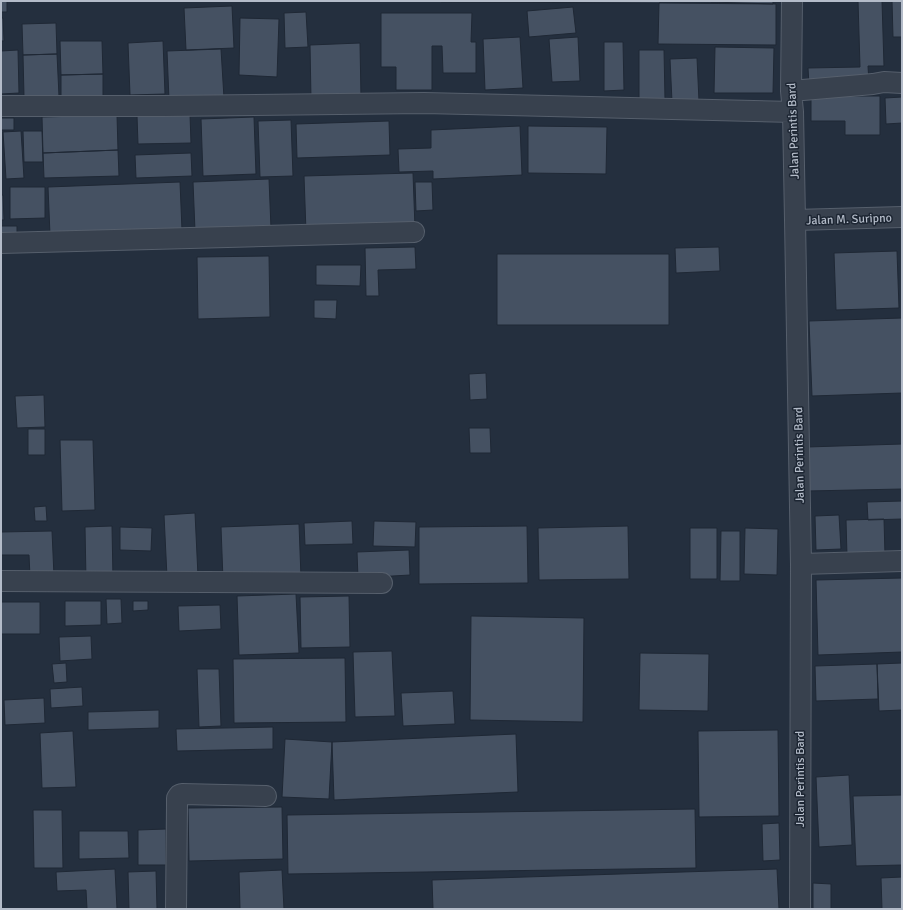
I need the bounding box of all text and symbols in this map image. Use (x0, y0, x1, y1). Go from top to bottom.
street label: Jalan Perintis Bard (784, 83, 803, 179)
street label: Jalan M. Suripno (806, 211, 892, 228)
street label: Jalan Perintis Bard (791, 407, 808, 503)
street label: Jalan Perintis Bard (793, 731, 808, 827)

